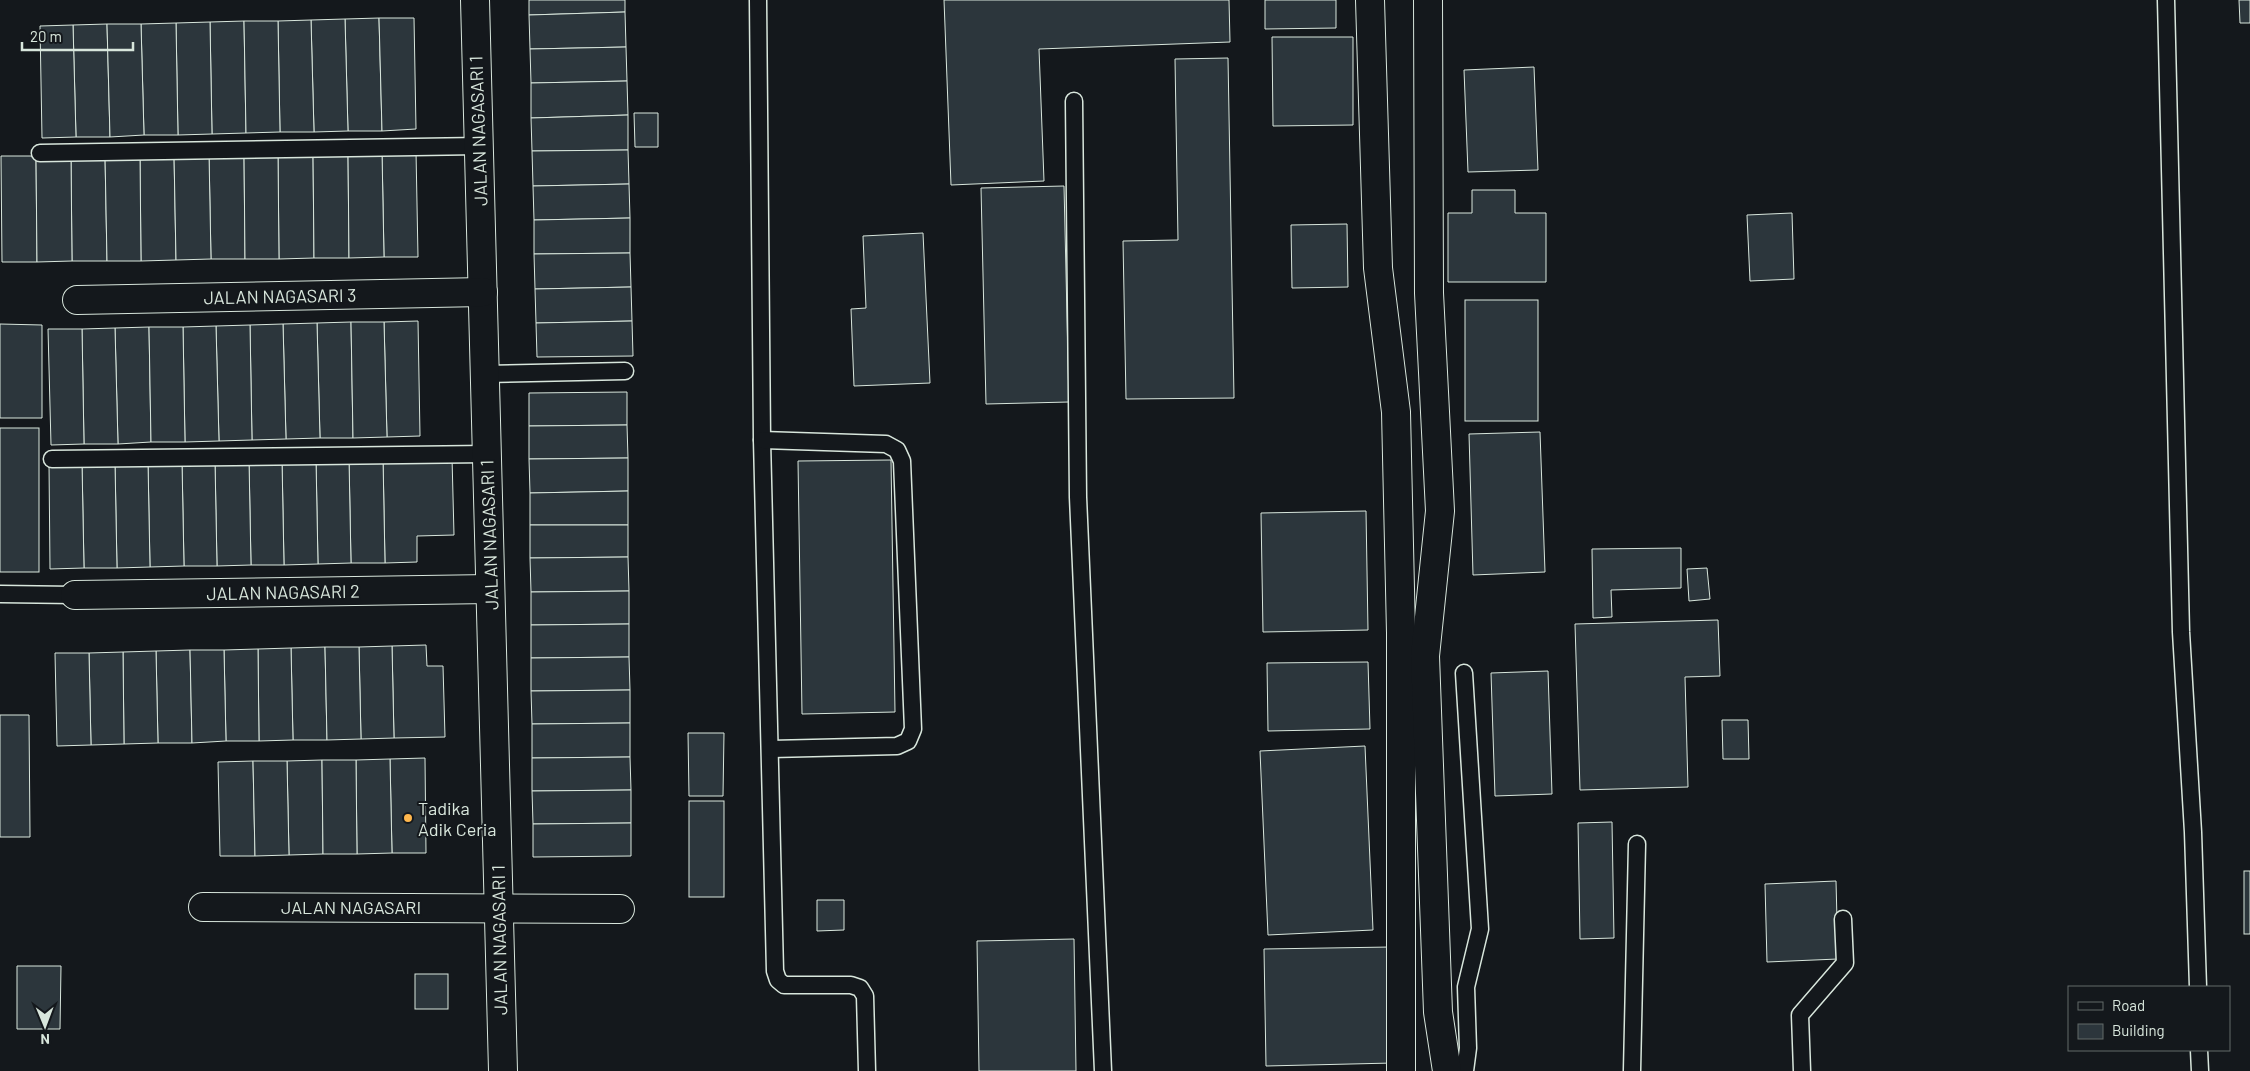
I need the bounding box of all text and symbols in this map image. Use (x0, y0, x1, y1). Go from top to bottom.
scale bar (22, 20, 134, 52)
text: 20 m (30, 27, 62, 45)
street label: JALAN NAGASARI 1 (464, 56, 492, 206)
street label: JALAN NAGASARI 3 (203, 284, 357, 308)
street label: JALAN NAGASARI 1 (475, 460, 503, 610)
street label: JALAN NAGASARI 2 (206, 580, 360, 604)
place label: Tadika Adik Ceria (418, 797, 497, 840)
marker: Tadika Adik Ceria (402, 812, 414, 824)
street label: JALAN NAGASARI 1 (487, 865, 511, 1015)
street label: JALAN NAGASARI (281, 896, 421, 918)
legend (2068, 986, 2230, 1051)
text: Road (2112, 996, 2145, 1014)
north arrow (20, 1001, 70, 1051)
text: Building (2112, 1021, 2165, 1039)
text: N (40, 1031, 50, 1048)

